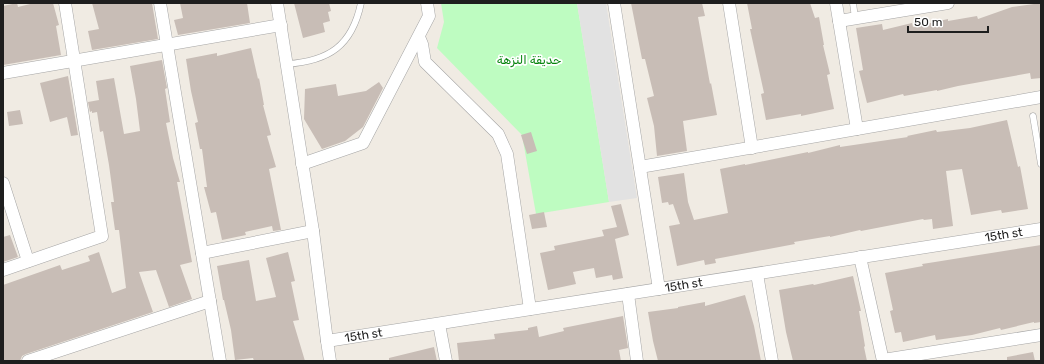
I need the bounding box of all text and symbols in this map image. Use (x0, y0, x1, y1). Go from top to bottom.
scale bar (908, 8, 988, 34)
text: 50 m (914, 15, 942, 29)
park label: حديقة النزهة (497, 53, 561, 68)
street label: 15th st (984, 225, 1024, 245)
street label: 15th st (664, 275, 704, 295)
street label: 15th st (344, 325, 384, 345)

